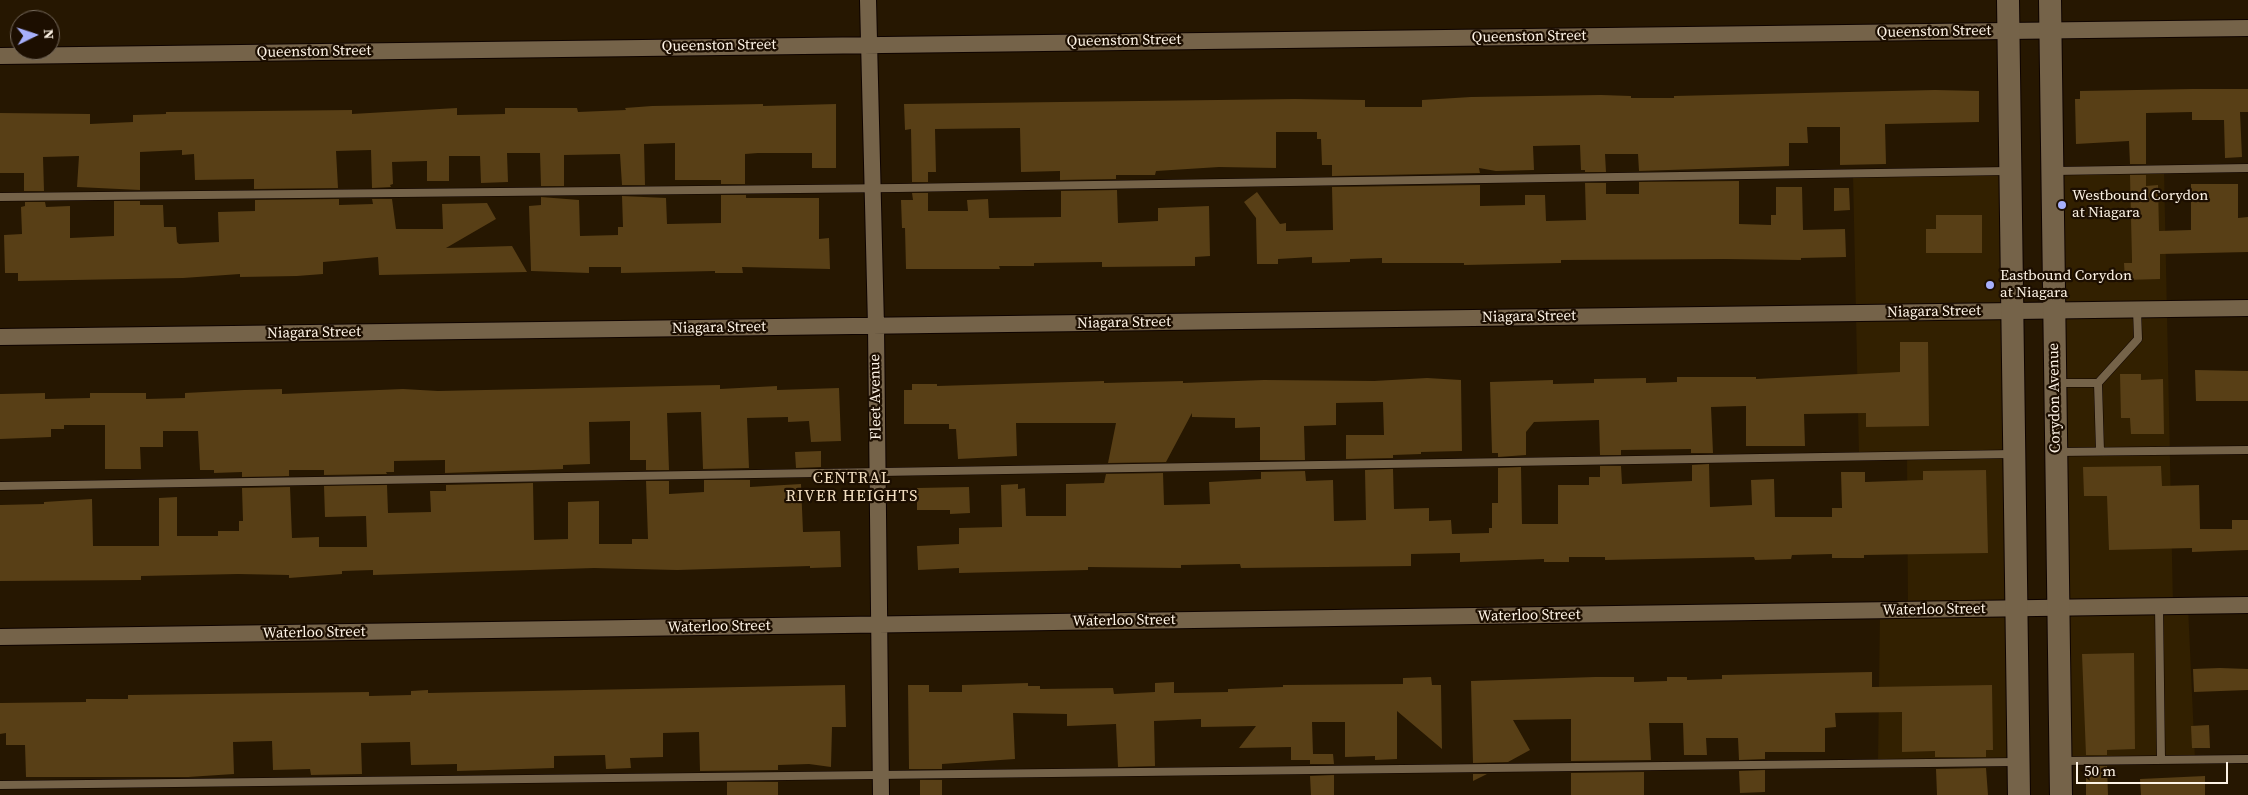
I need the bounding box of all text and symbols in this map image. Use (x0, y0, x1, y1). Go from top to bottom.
north arrow (10, 10, 60, 60)
street label: Queenston Street (1877, 22, 1991, 42)
street label: Queenston Street (1472, 27, 1586, 47)
text: N (39, 28, 59, 40)
street label: Queenston Street (1067, 31, 1181, 51)
street label: Queenston Street (662, 36, 776, 56)
street label: Queenston Street (257, 42, 371, 62)
place label: Westbound Corydon at Niagara (2072, 187, 2208, 222)
marker: Westbound Corydon at Niagara (2056, 199, 2068, 211)
place label: Eastbound Corydon at Niagara (2000, 267, 2132, 302)
marker: Eastbound Corydon at Niagara (1984, 279, 1996, 291)
street label: Niagara Street (1887, 302, 1981, 322)
street label: Niagara Street (1482, 307, 1576, 327)
street label: Niagara Street (1077, 313, 1171, 333)
street label: Niagara Street (672, 318, 766, 338)
street label: Niagara Street (267, 323, 361, 343)
street label: Corydon Avenue (2045, 343, 2065, 453)
street label: Fleet Avenue (866, 354, 886, 440)
district label: CENTRAL RIVER HEIGHTS (784, 469, 920, 507)
street label: Waterloo Street (1882, 600, 1986, 620)
street label: Waterloo Street (1477, 606, 1581, 626)
street label: Waterloo Street (1072, 611, 1176, 631)
street label: Waterloo Street (667, 617, 771, 637)
street label: Waterloo Street (262, 623, 366, 643)
scale bar (2078, 752, 2230, 784)
text: 50 m (2084, 760, 2116, 781)

